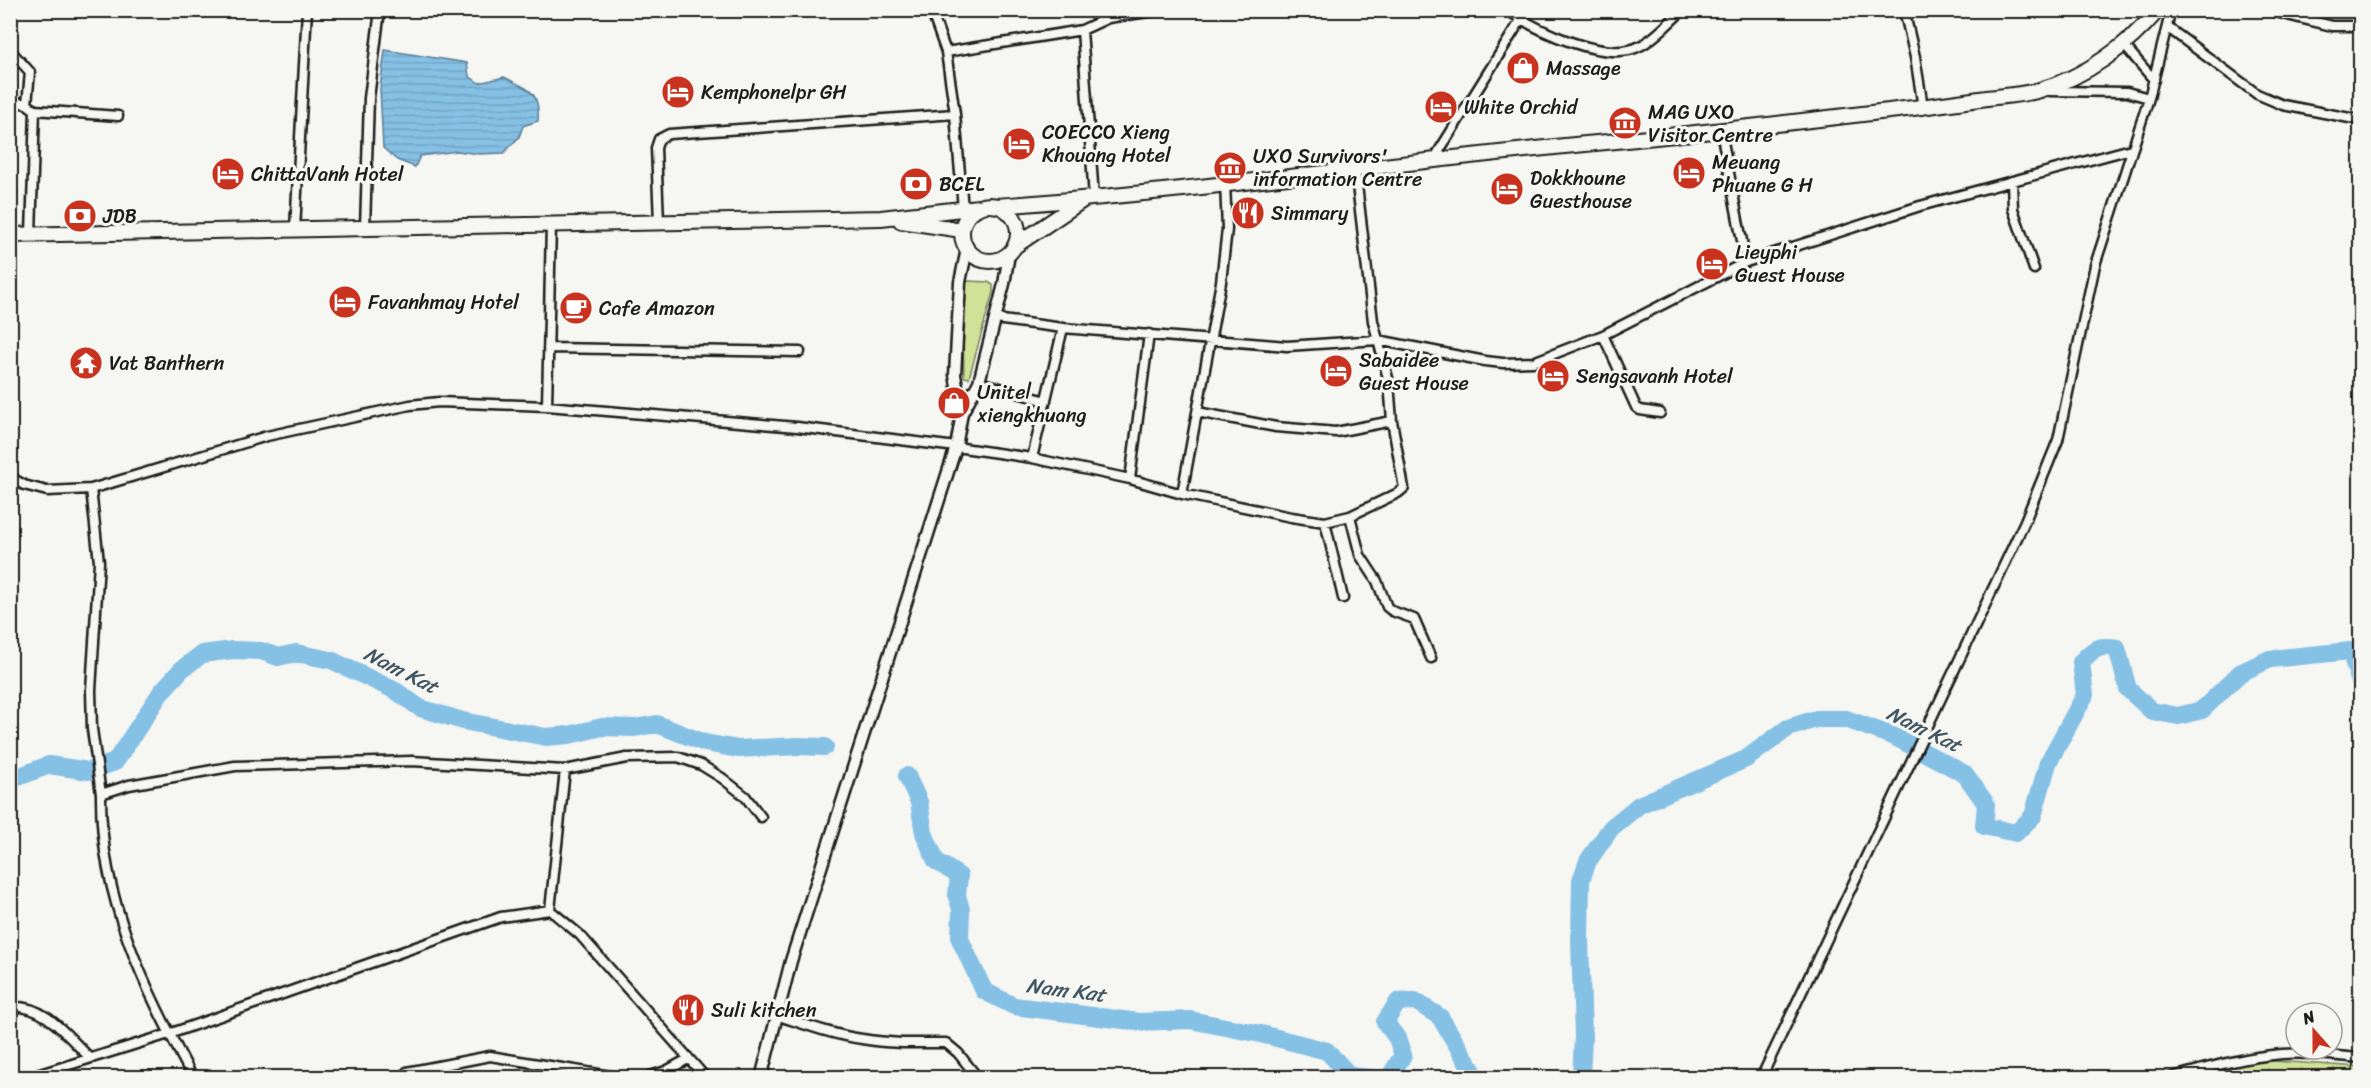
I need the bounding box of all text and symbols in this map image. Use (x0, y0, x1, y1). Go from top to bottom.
shop icon: Massage (1505, 50, 1541, 86)
place label: Massage (1546, 51, 1621, 86)
hotel icon: Kemphonelpr GH (660, 74, 696, 110)
place label: Kemphonelpr GH (701, 75, 847, 110)
hotel icon: White Orchid (1423, 89, 1459, 125)
place label: White Orchid (1464, 90, 1579, 125)
place label: MAG UXO Visitor Centre (1648, 95, 1773, 153)
museum icon: MAG UXO Visitor Centre (1607, 105, 1643, 141)
place label: COECCO Xieng Khouang Hotel (1042, 115, 1172, 173)
hotel icon: COECCO Xieng Khouang Hotel (1001, 126, 1037, 162)
place label: UXO Survivors' information Centre (1253, 139, 1422, 197)
place label: Meuang Phuane G H (1712, 145, 1813, 203)
museum icon: UXO Survivors' information Centre (1212, 150, 1248, 186)
hotel icon: Meuang Phuane G H (1671, 155, 1707, 191)
hotel icon: ChittaVanh Hotel (210, 156, 246, 192)
place label: ChittaVanh Hotel (251, 157, 405, 192)
place label: Dokkhoune Guesthouse (1530, 161, 1632, 219)
bank icon: BCEL (898, 166, 934, 202)
place label: BCEL (939, 167, 985, 202)
hotel icon: Dokkhoune Guesthouse (1489, 171, 1525, 207)
restaurant icon: Simmary (1230, 195, 1266, 231)
place label: Simmary (1271, 196, 1349, 231)
bank icon: JDB (62, 198, 98, 234)
place label: JDB (102, 199, 137, 234)
place label: Lieyphi Guest House (1735, 235, 1845, 293)
hotel icon: Lieyphi Guest House (1694, 246, 1730, 282)
hotel icon: Favanhmay Hotel (327, 284, 363, 320)
place label: Favanhmay Hotel (368, 285, 520, 320)
cafe icon: Cafe Amazon (558, 290, 594, 326)
place label: Cafe Amazon (599, 291, 715, 326)
place label: Sabaidee Guest House (1359, 343, 1469, 401)
temple icon: Vat Banthern (68, 345, 104, 381)
place label: Vat Banthern (109, 346, 224, 381)
hotel icon: Sabaidee Guest House (1318, 353, 1354, 389)
hotel icon: Sengsavanh Hotel (1535, 358, 1571, 394)
place label: Sengsavanh Hotel (1576, 359, 1734, 394)
place label: Unitel xiengkhuang (977, 375, 1087, 433)
shop icon: Unitel xiengkhuang (936, 385, 972, 421)
water label: Nam Kat (357, 635, 447, 706)
water label: Nam Kat (1880, 695, 1970, 765)
water label: Nam Kat (1024, 966, 1110, 1014)
restaurant icon: Suli kitchen (670, 992, 706, 1028)
place label: Suli kitchen (711, 993, 817, 1028)
north arrow (2284, 1001, 2344, 1061)
text: N (2297, 1002, 2320, 1033)

